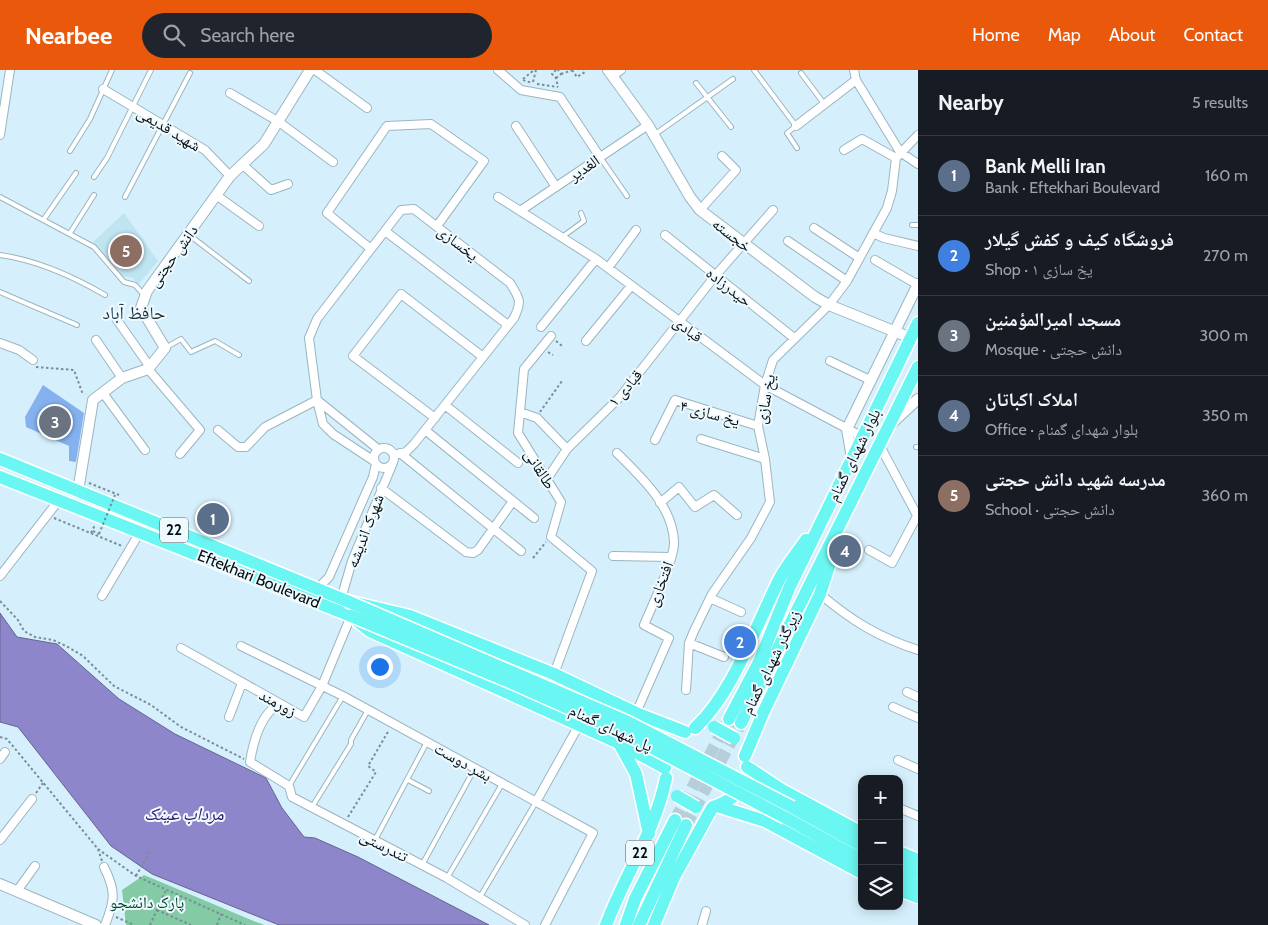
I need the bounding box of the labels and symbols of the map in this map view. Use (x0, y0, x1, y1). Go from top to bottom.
street label: شهید قدیمی (133, 103, 204, 156)
street label: الغدیر (564, 151, 603, 186)
street label: خجسته (709, 214, 755, 256)
street label: دانش حجتی (144, 221, 203, 291)
street label: یخسازی (433, 221, 482, 266)
pin: 5 (110, 232, 142, 270)
street label: حیدرزاده (702, 263, 756, 311)
district label: حافظ آباد (103, 302, 165, 324)
street label: قبادی (669, 312, 706, 347)
street label: قبادی ۱ (604, 366, 647, 411)
street label: یخ سازی (751, 372, 780, 426)
street label: یخ سازی ۴ (678, 396, 742, 431)
pin: 3 (39, 403, 71, 441)
street label: بلوار شهدای گمنام (823, 406, 886, 505)
street label: طالقانی (520, 445, 560, 493)
street label: شهرک اندیشه (342, 491, 388, 571)
pin: 1 (197, 500, 229, 538)
road number: 22 (160, 518, 188, 542)
pin: 4 (829, 532, 861, 570)
street label: Eftekhari Boulevard (195, 546, 323, 612)
street label: افتخاری (643, 559, 678, 610)
street label: زیرگذر شهدای گمنام (738, 607, 805, 718)
pin: 2 (724, 623, 756, 661)
your location (367, 654, 393, 680)
street label: زورمند (256, 685, 300, 721)
street label: پل شهدای گمنام (566, 700, 656, 757)
street label: بشر دوست (431, 738, 495, 786)
water label: مرداب عینک (144, 803, 225, 825)
street label: تندرستی (356, 826, 411, 867)
road number: 22 (626, 840, 654, 866)
park label: پارک دانشجو (110, 893, 185, 912)

